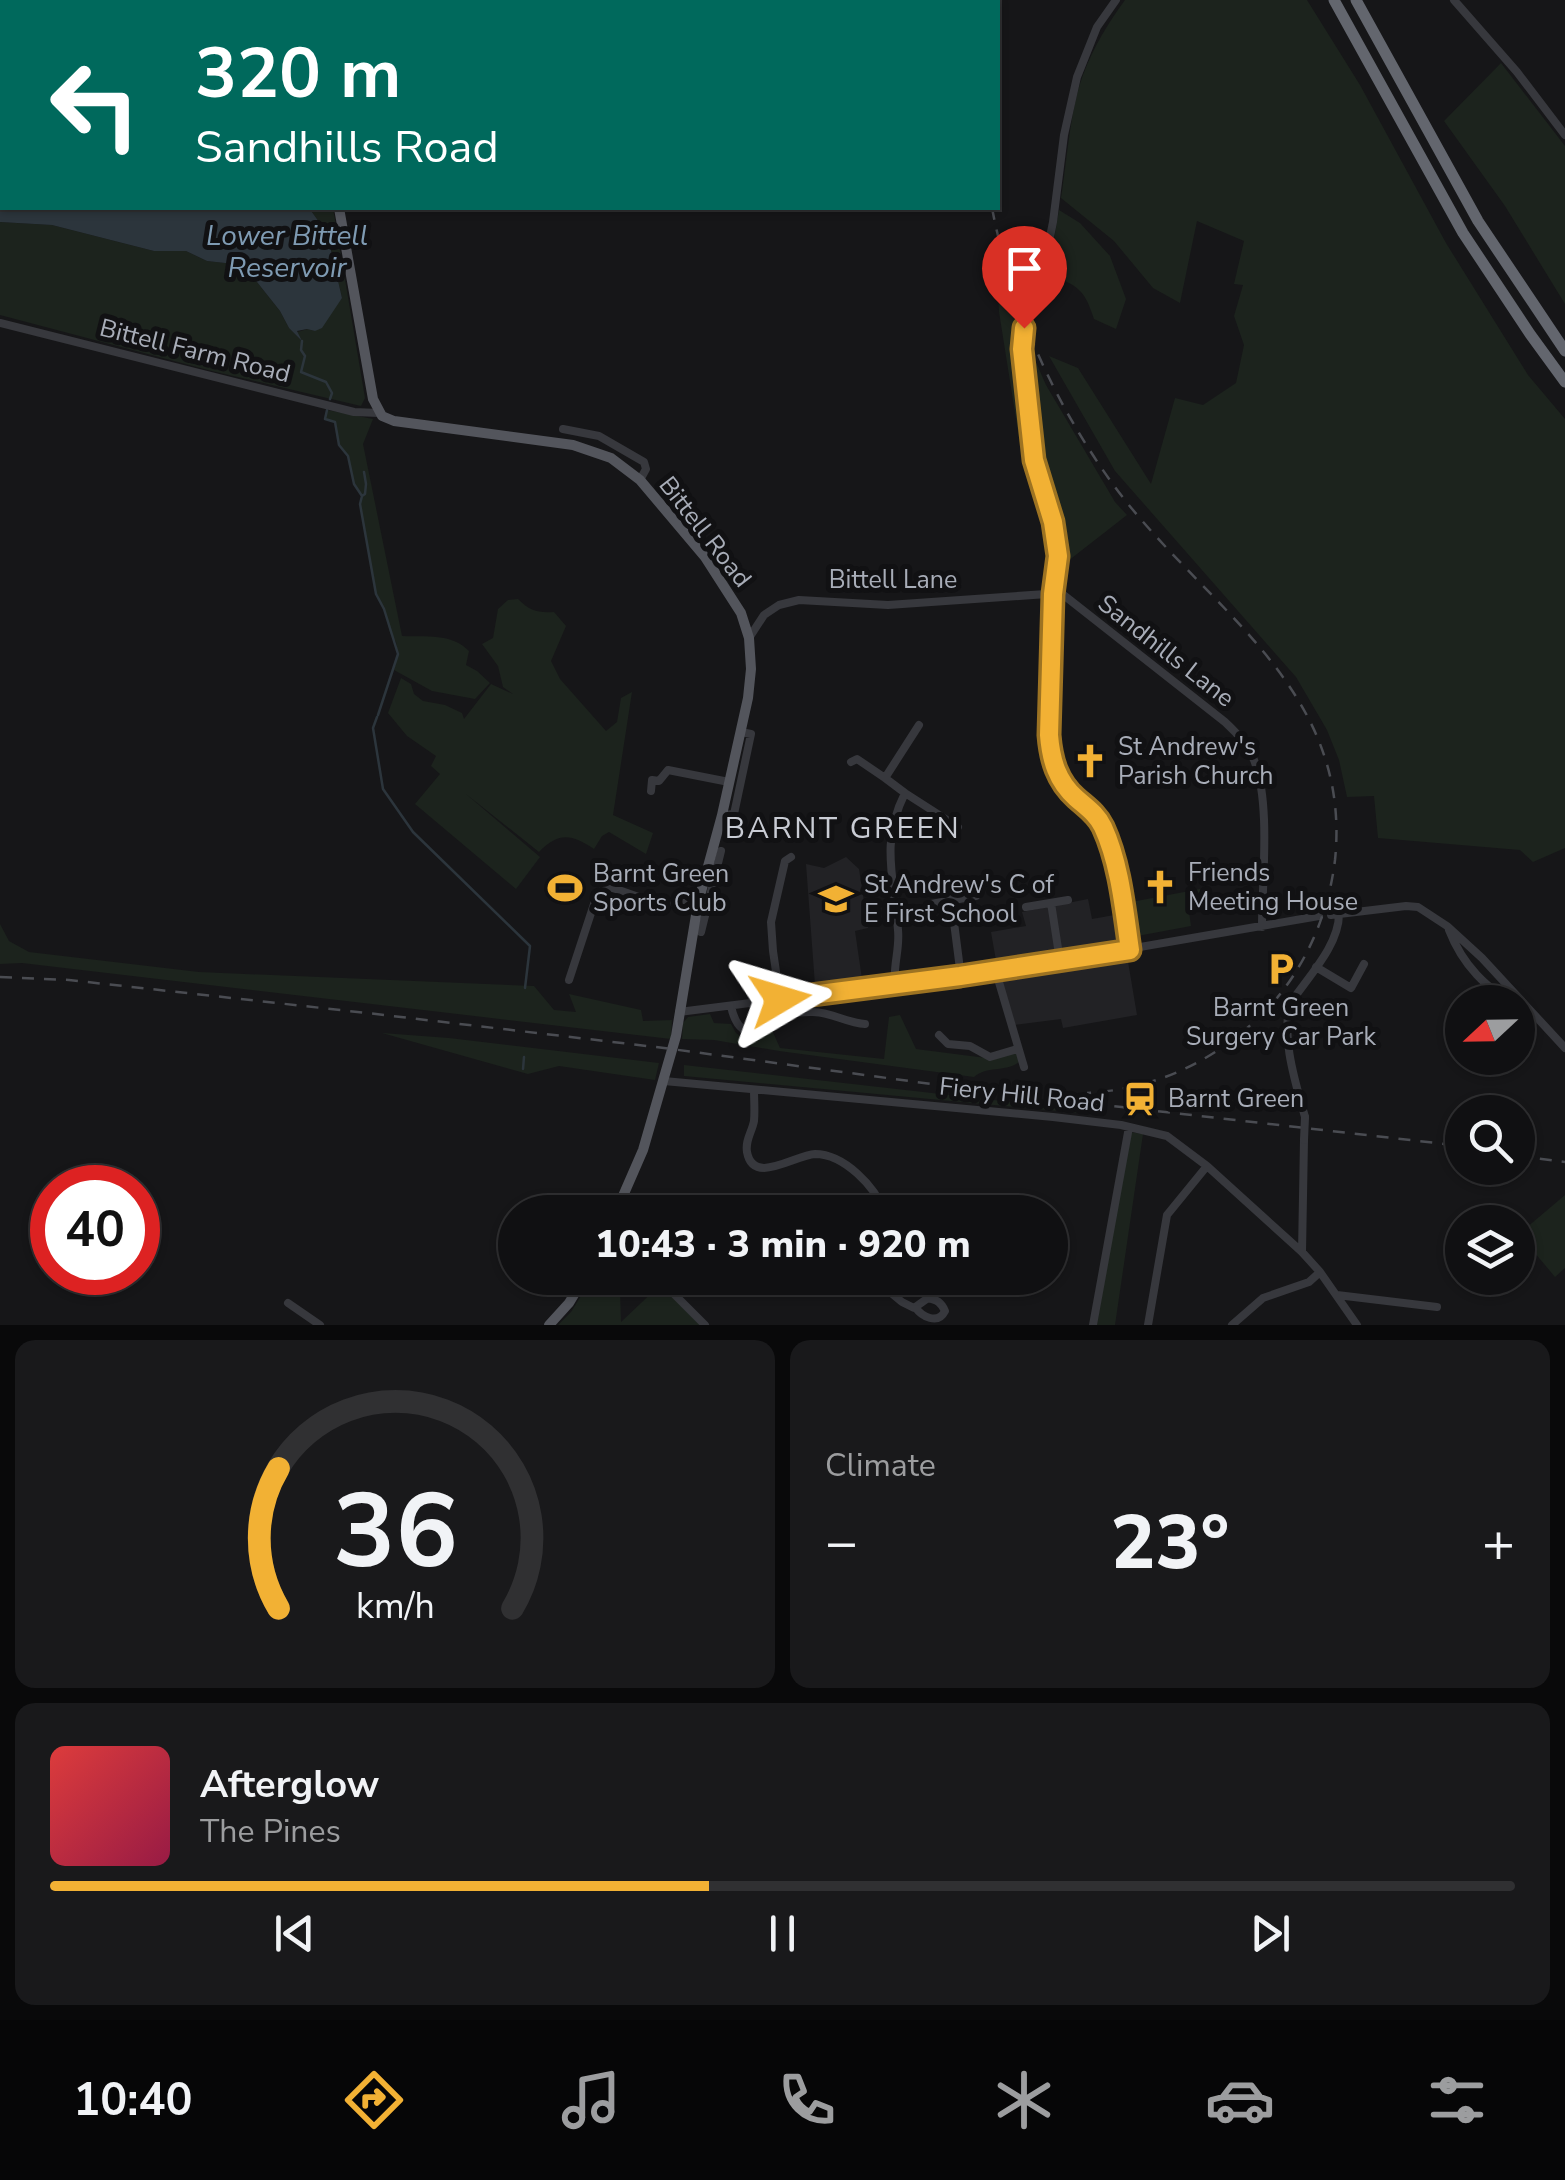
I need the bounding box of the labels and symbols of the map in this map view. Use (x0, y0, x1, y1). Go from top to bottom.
water label: Lower Bittell Reservoir (206, 217, 368, 287)
pin (982, 226, 1067, 329)
street label: Bittell Farm Road (96, 311, 294, 391)
street label: Bittell Road (651, 469, 759, 595)
street label: Bittell Lane (829, 563, 957, 597)
street label: Sandhills Lane (1091, 587, 1241, 715)
place label: St Andrew's Parish Church (1118, 730, 1274, 793)
church icon: St Andrew's Parish Church (1071, 742, 1109, 780)
district label: BARNT GREEN (725, 808, 961, 849)
place label: Friends Meeting House (1188, 856, 1358, 919)
place label: Barnt Green Sports Club (593, 857, 729, 920)
place label: St Andrew's C of E First School (864, 868, 1054, 931)
church icon: Friends Meeting House (1141, 868, 1179, 906)
sports icon: Barnt Green Sports Club (546, 869, 584, 907)
school or university icon: St Andrew's C of E First School (817, 880, 855, 918)
position arrow (728, 947, 832, 1051)
parking icon: Barnt Green Surgery Car Park (1262, 950, 1300, 988)
north arrow (1445, 985, 1535, 1075)
place label: Barnt Green Surgery Car Park (1186, 991, 1377, 1054)
street label: Fiery Hill Road (938, 1069, 1106, 1121)
station icon: Barnt Green (1121, 1080, 1159, 1118)
place label: Barnt Green (1168, 1082, 1304, 1116)
speed limit sign: 40 (30, 1165, 160, 1295)

